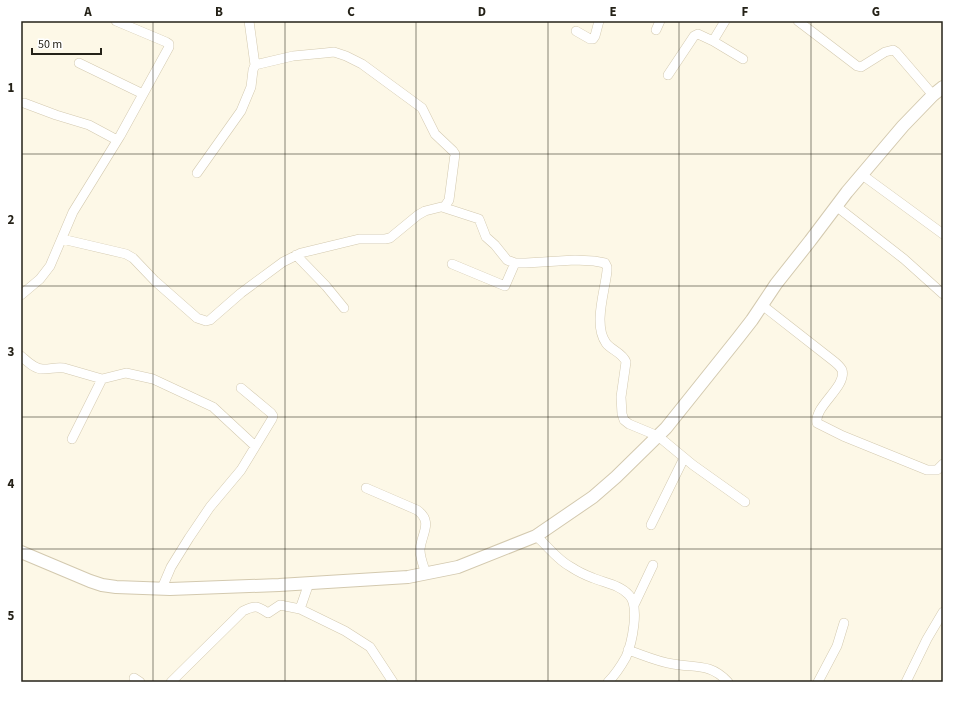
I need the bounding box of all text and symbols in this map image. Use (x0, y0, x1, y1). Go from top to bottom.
text: A (83, 3, 92, 21)
text: B (215, 3, 223, 21)
text: C (347, 3, 355, 21)
text: D (478, 3, 486, 21)
text: E (609, 3, 617, 21)
text: F (742, 3, 749, 21)
text: G (872, 3, 880, 21)
scale bar (32, 30, 101, 56)
text: 50 m (38, 36, 62, 53)
text: 1 (8, 79, 15, 97)
text: 2 (8, 211, 15, 229)
text: 3 (8, 343, 15, 361)
text: 4 (8, 475, 15, 493)
text: 5 (8, 607, 15, 625)

